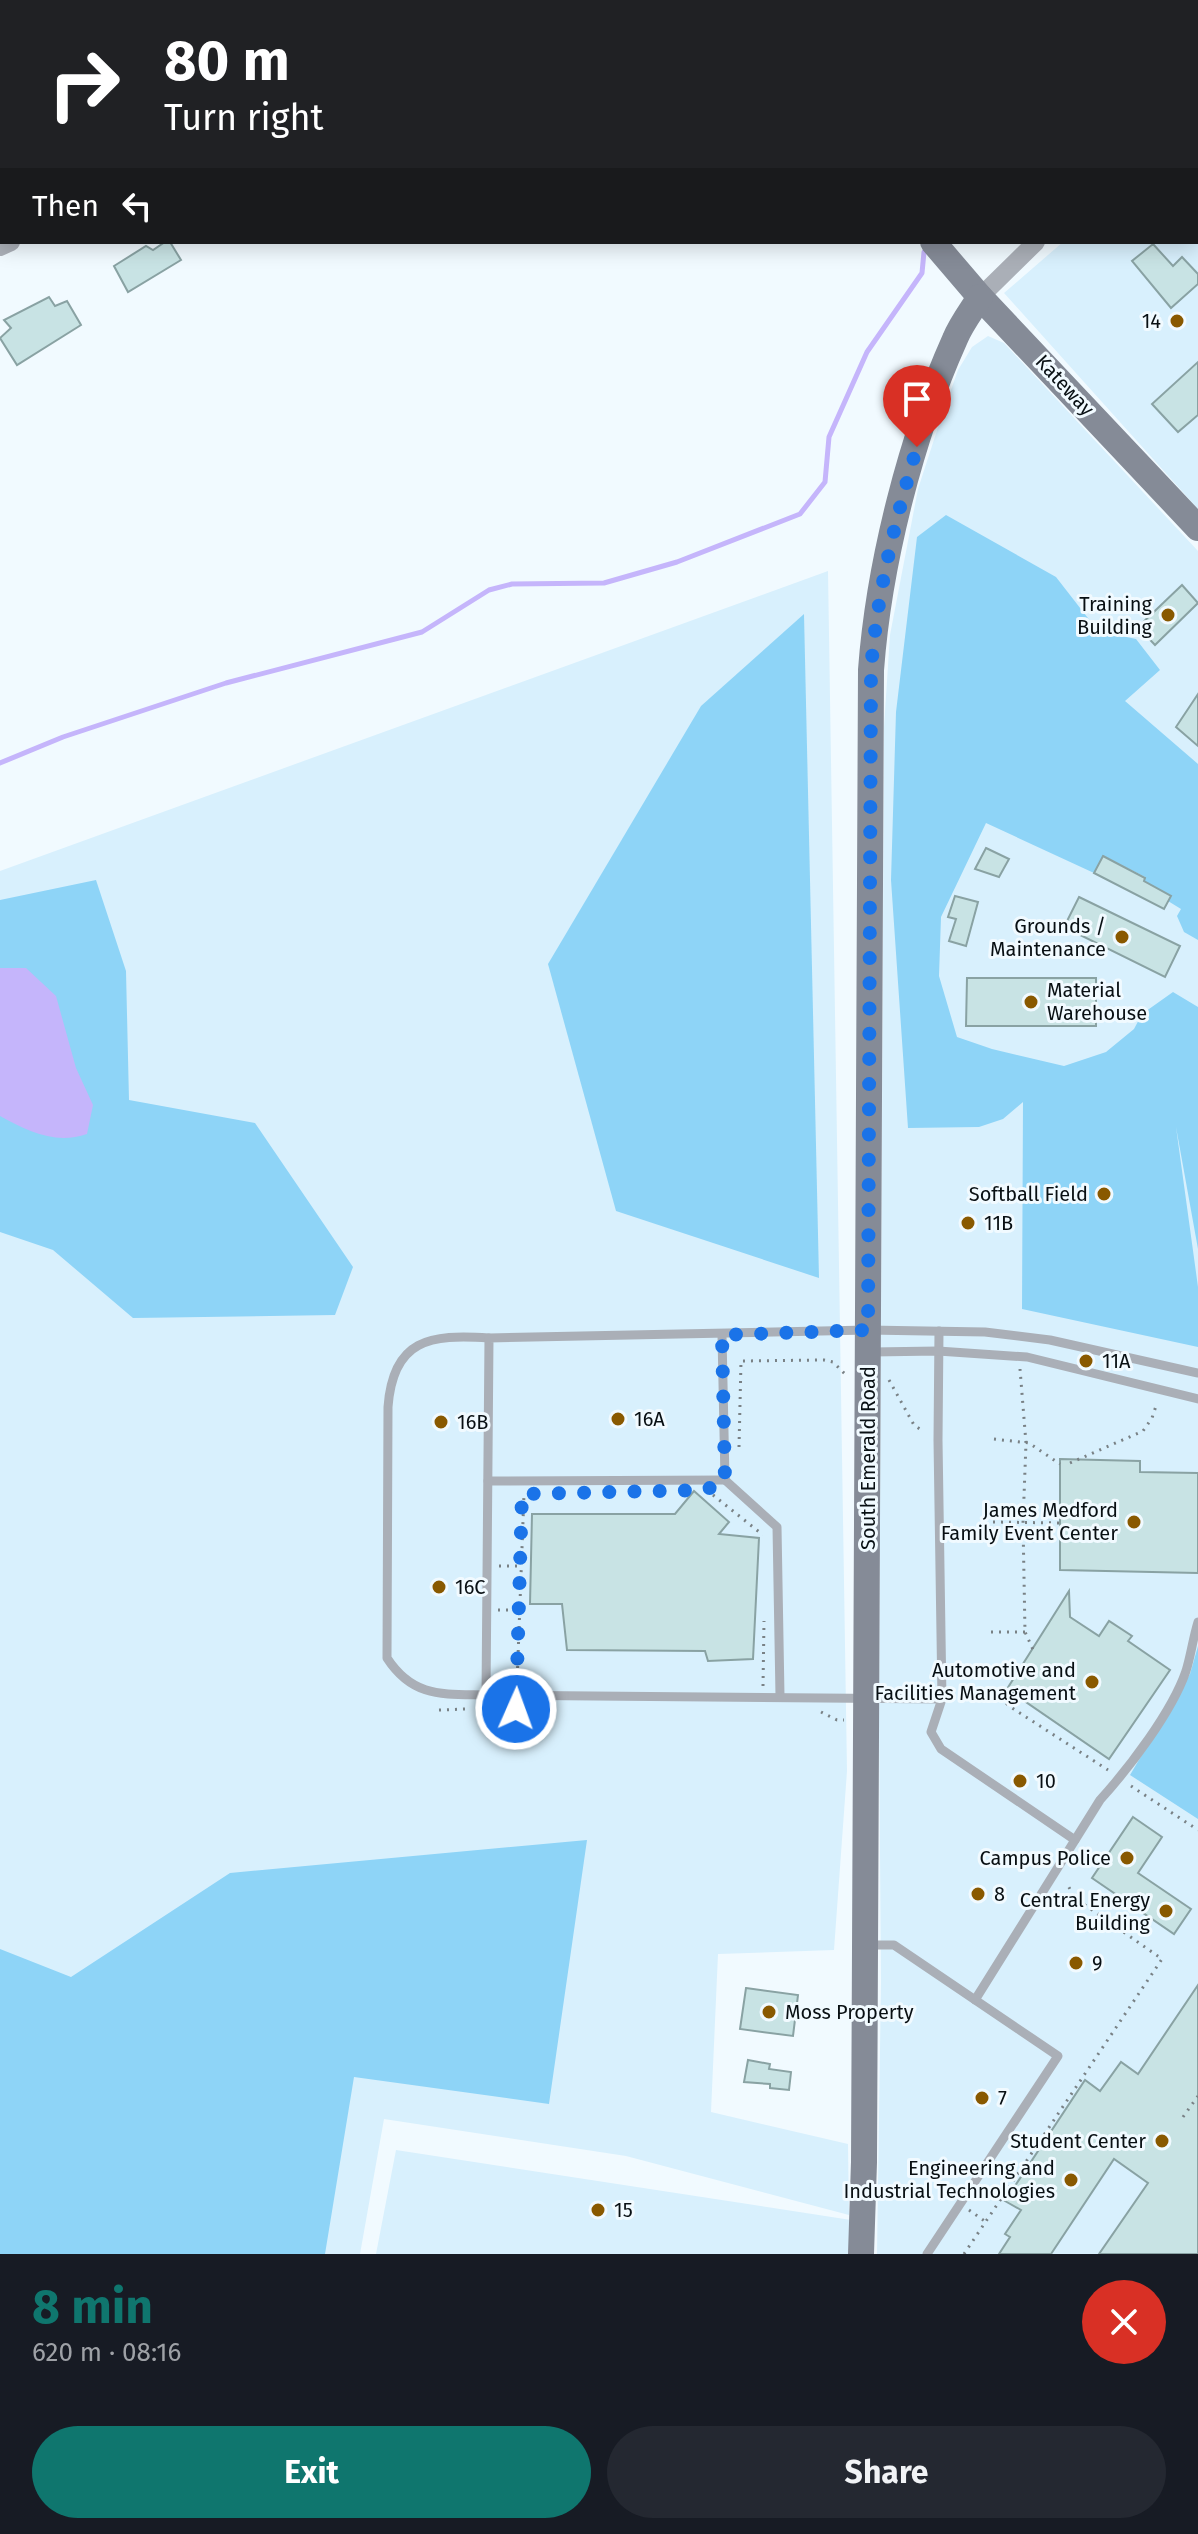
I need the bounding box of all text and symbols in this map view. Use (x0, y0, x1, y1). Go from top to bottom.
text: 80 m (164, 28, 290, 95)
icon: right (32, 32, 136, 136)
text: Turn right (164, 96, 324, 140)
icon: left (115, 184, 159, 228)
text: Then (32, 188, 99, 224)
place label: 14 (1142, 309, 1161, 333)
marker: 14 (1168, 312, 1186, 330)
street label: Kateway (1031, 349, 1099, 421)
pin (883, 365, 951, 447)
icon: arrive (895, 377, 939, 421)
place label: Training Building (1077, 592, 1153, 639)
marker: Training Building (1159, 606, 1177, 624)
place label: Grounds / Maintenance (990, 914, 1106, 961)
marker: Grounds / Maintenance (1113, 928, 1131, 946)
place label: Material Warehouse (1047, 978, 1147, 1025)
marker: Material Warehouse (1022, 993, 1040, 1011)
place label: Softball Field (969, 1182, 1088, 1206)
marker: Softball Field (1095, 1185, 1113, 1203)
place label: 11B (984, 1211, 1013, 1235)
marker: 11B (959, 1214, 977, 1232)
place label: 11A (1102, 1349, 1131, 1373)
marker: 11A (1077, 1352, 1095, 1370)
street label: South Emerald Road (856, 1366, 880, 1550)
place label: 16A (634, 1407, 665, 1431)
place label: 16B (457, 1410, 488, 1434)
marker: 16A (609, 1410, 627, 1428)
marker: 16B (432, 1413, 450, 1431)
place label: James Medford Family Event Center (941, 1498, 1118, 1545)
marker: James Medford Family Event Center (1125, 1513, 1143, 1531)
place label: 16C (455, 1575, 486, 1599)
marker: 16C (430, 1578, 448, 1596)
place label: Automotive and Facilities Management (875, 1658, 1077, 1705)
position arrow (474, 1667, 558, 1751)
marker: Automotive and Facilities Management (1083, 1673, 1101, 1691)
place label: 10 (1036, 1769, 1056, 1793)
marker: 10 (1011, 1772, 1029, 1790)
place label: Campus Police (980, 1846, 1111, 1870)
marker: Campus Police (1118, 1849, 1136, 1867)
place label: 8 (994, 1882, 1005, 1906)
marker: 8 (969, 1885, 987, 1903)
place label: Central Energy Building (1020, 1888, 1151, 1935)
marker: Central Energy Building (1157, 1902, 1175, 1920)
place label: 9 (1092, 1951, 1103, 1975)
marker: 9 (1067, 1954, 1085, 1972)
place label: Moss Property (785, 2000, 914, 2024)
marker: Moss Property (760, 2003, 778, 2021)
place label: 7 (998, 2086, 1007, 2110)
marker: 7 (973, 2089, 991, 2107)
place label: Student Center (1010, 2129, 1146, 2153)
marker: Student Center (1153, 2132, 1171, 2150)
place label: Engineering and Industrial Technologies (843, 2156, 1055, 2203)
marker: Engineering and Industrial Technologies (1062, 2171, 1080, 2189)
place label: 15 (614, 2198, 633, 2222)
marker: 15 (589, 2201, 607, 2219)
text: 8 min (32, 2278, 153, 2336)
button: close (1082, 2280, 1166, 2364)
text: 620 m · 08:16 (32, 2337, 181, 2368)
button: Exit (32, 2426, 591, 2518)
button: Share (607, 2426, 1166, 2518)

